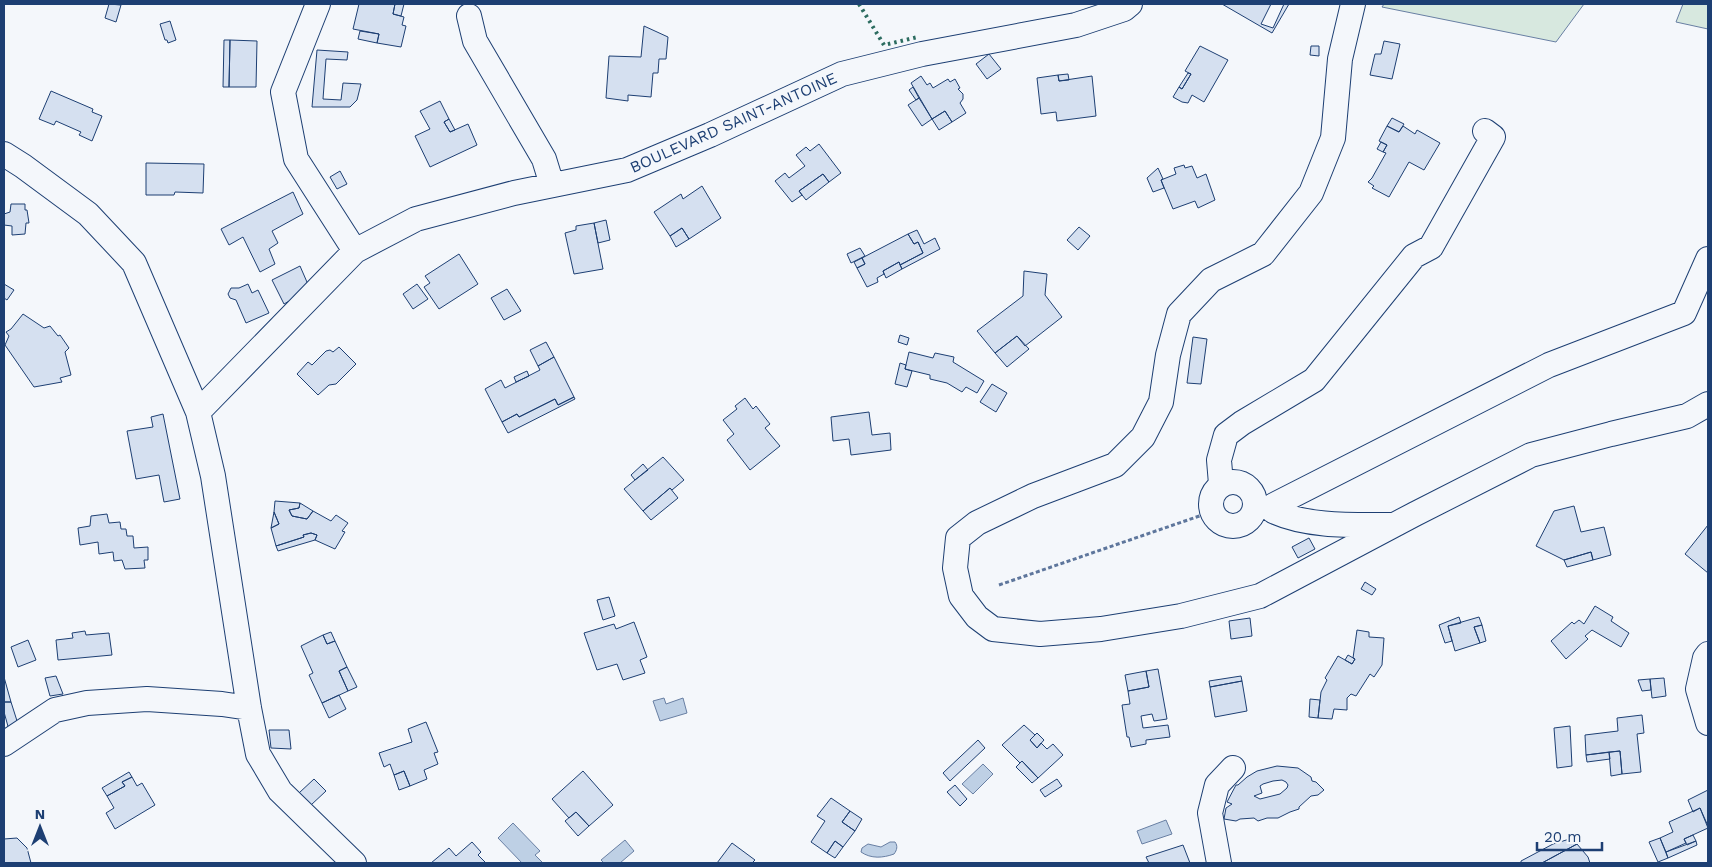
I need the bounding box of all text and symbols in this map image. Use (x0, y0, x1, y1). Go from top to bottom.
street label: BOULEVARD SAINT-ANTOINE (627, 68, 840, 177)
north arrow (15, 802, 65, 852)
text: N (35, 806, 45, 822)
scale bar (1537, 820, 1602, 852)
text: 20 m (1544, 828, 1582, 846)

